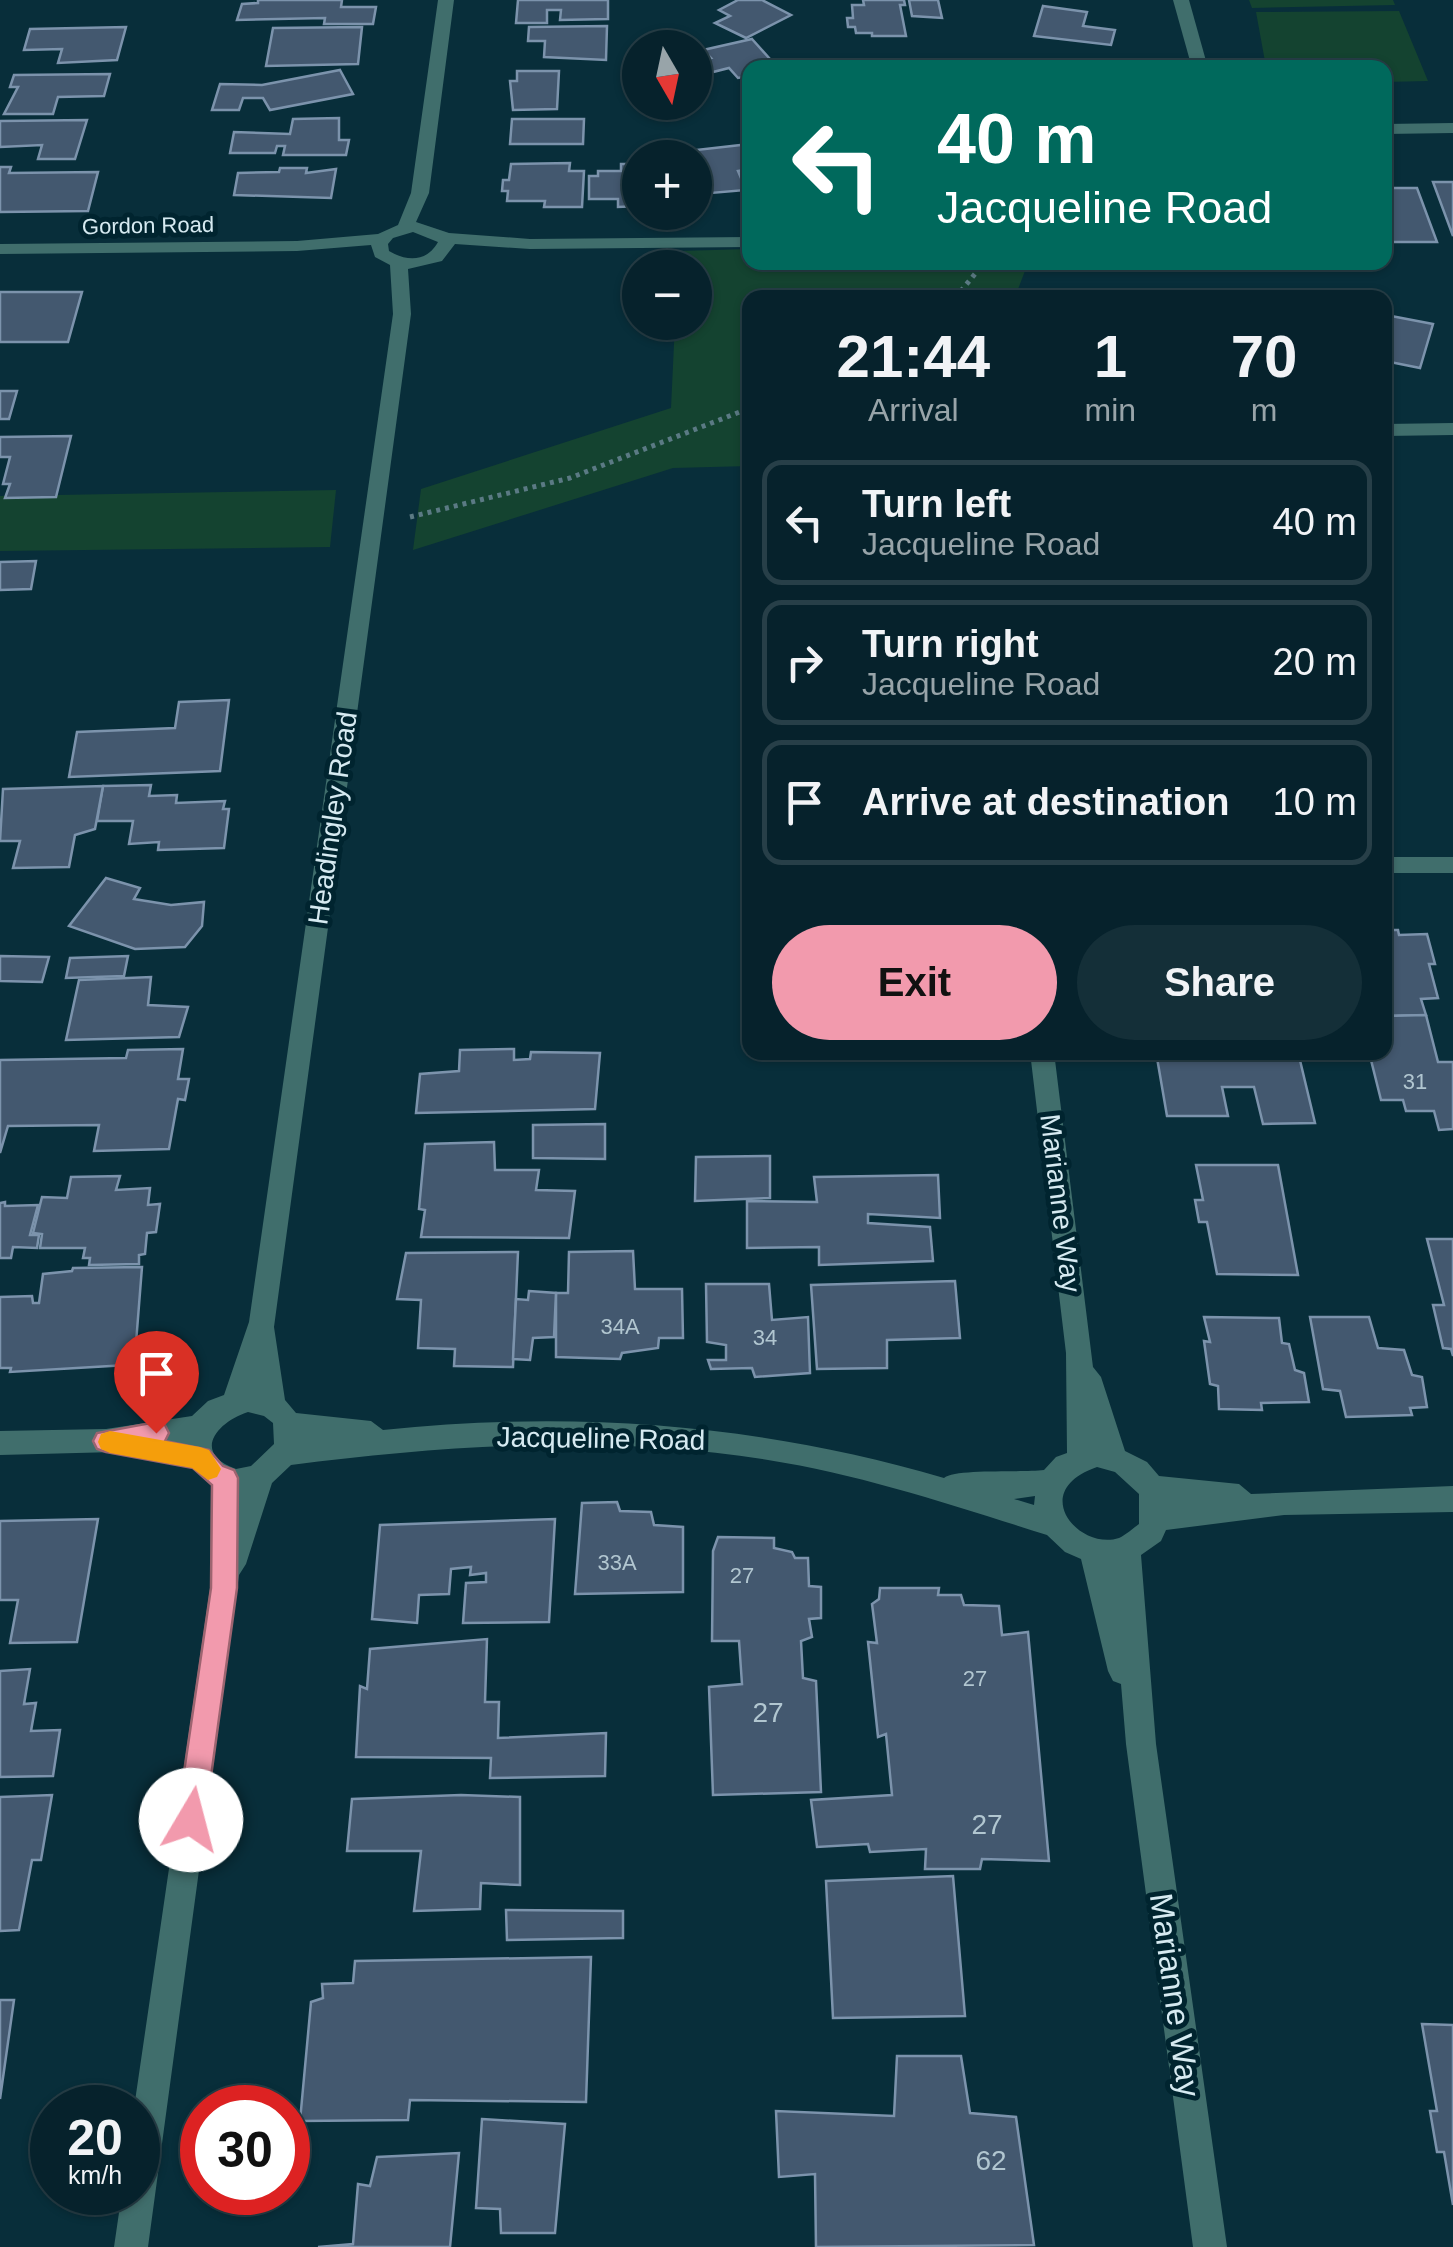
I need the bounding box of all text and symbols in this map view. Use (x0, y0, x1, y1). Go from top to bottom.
north arrow (622, 30, 712, 120)
map controls (622, 30, 712, 340)
icon: left (772, 100, 902, 230)
text: 40 m (937, 100, 1097, 178)
button: + (622, 140, 712, 230)
text: Jacqueline Road (937, 182, 1272, 233)
street label: Gordon Road (82, 212, 214, 239)
button: − (622, 250, 712, 340)
text: 21:44 (837, 323, 990, 390)
text: 1 (1094, 323, 1127, 390)
text: 70 (1231, 323, 1297, 390)
text: Arrival (868, 392, 959, 428)
text: min (1085, 392, 1136, 428)
text: m (1251, 392, 1277, 428)
text: Turn left (862, 483, 1011, 525)
icon: left (777, 495, 832, 550)
text: 40 m (1273, 501, 1357, 543)
text: Jacqueline Road (862, 526, 1100, 562)
text: Turn right (862, 623, 1039, 665)
icon: right (777, 635, 832, 690)
text: 20 m (1273, 641, 1357, 683)
text: Jacqueline Road (862, 666, 1100, 702)
street label: Headingley Road (302, 710, 363, 927)
icon: arrive (777, 775, 832, 830)
text: Arrive at destination (862, 781, 1229, 823)
text: 10 m (1273, 781, 1357, 823)
button: Exit (772, 925, 1057, 1040)
button: Share (1077, 925, 1362, 1040)
house number: 31 (1403, 1069, 1427, 1094)
street label: Marianne Way (1034, 1112, 1087, 1294)
house number: 34A (600, 1314, 640, 1339)
house number: 34 (753, 1325, 777, 1350)
pin (114, 1331, 199, 1434)
icon: arrive (129, 1346, 184, 1401)
street label: Jacqueline Road (496, 1421, 706, 1456)
house number: 33A (597, 1550, 637, 1575)
house number: 27 (730, 1563, 754, 1588)
house number: 27 (963, 1666, 987, 1691)
house number: 27 (752, 1697, 784, 1728)
position arrow (139, 1768, 243, 1872)
house number: 27 (971, 1809, 1003, 1840)
street label: Marianne Way (1143, 1891, 1207, 2099)
speed limit sign: 30 (180, 2085, 310, 2215)
text: 20 (67, 2110, 123, 2166)
house number: 62 (975, 2145, 1007, 2176)
text: km/h (68, 2161, 122, 2189)

